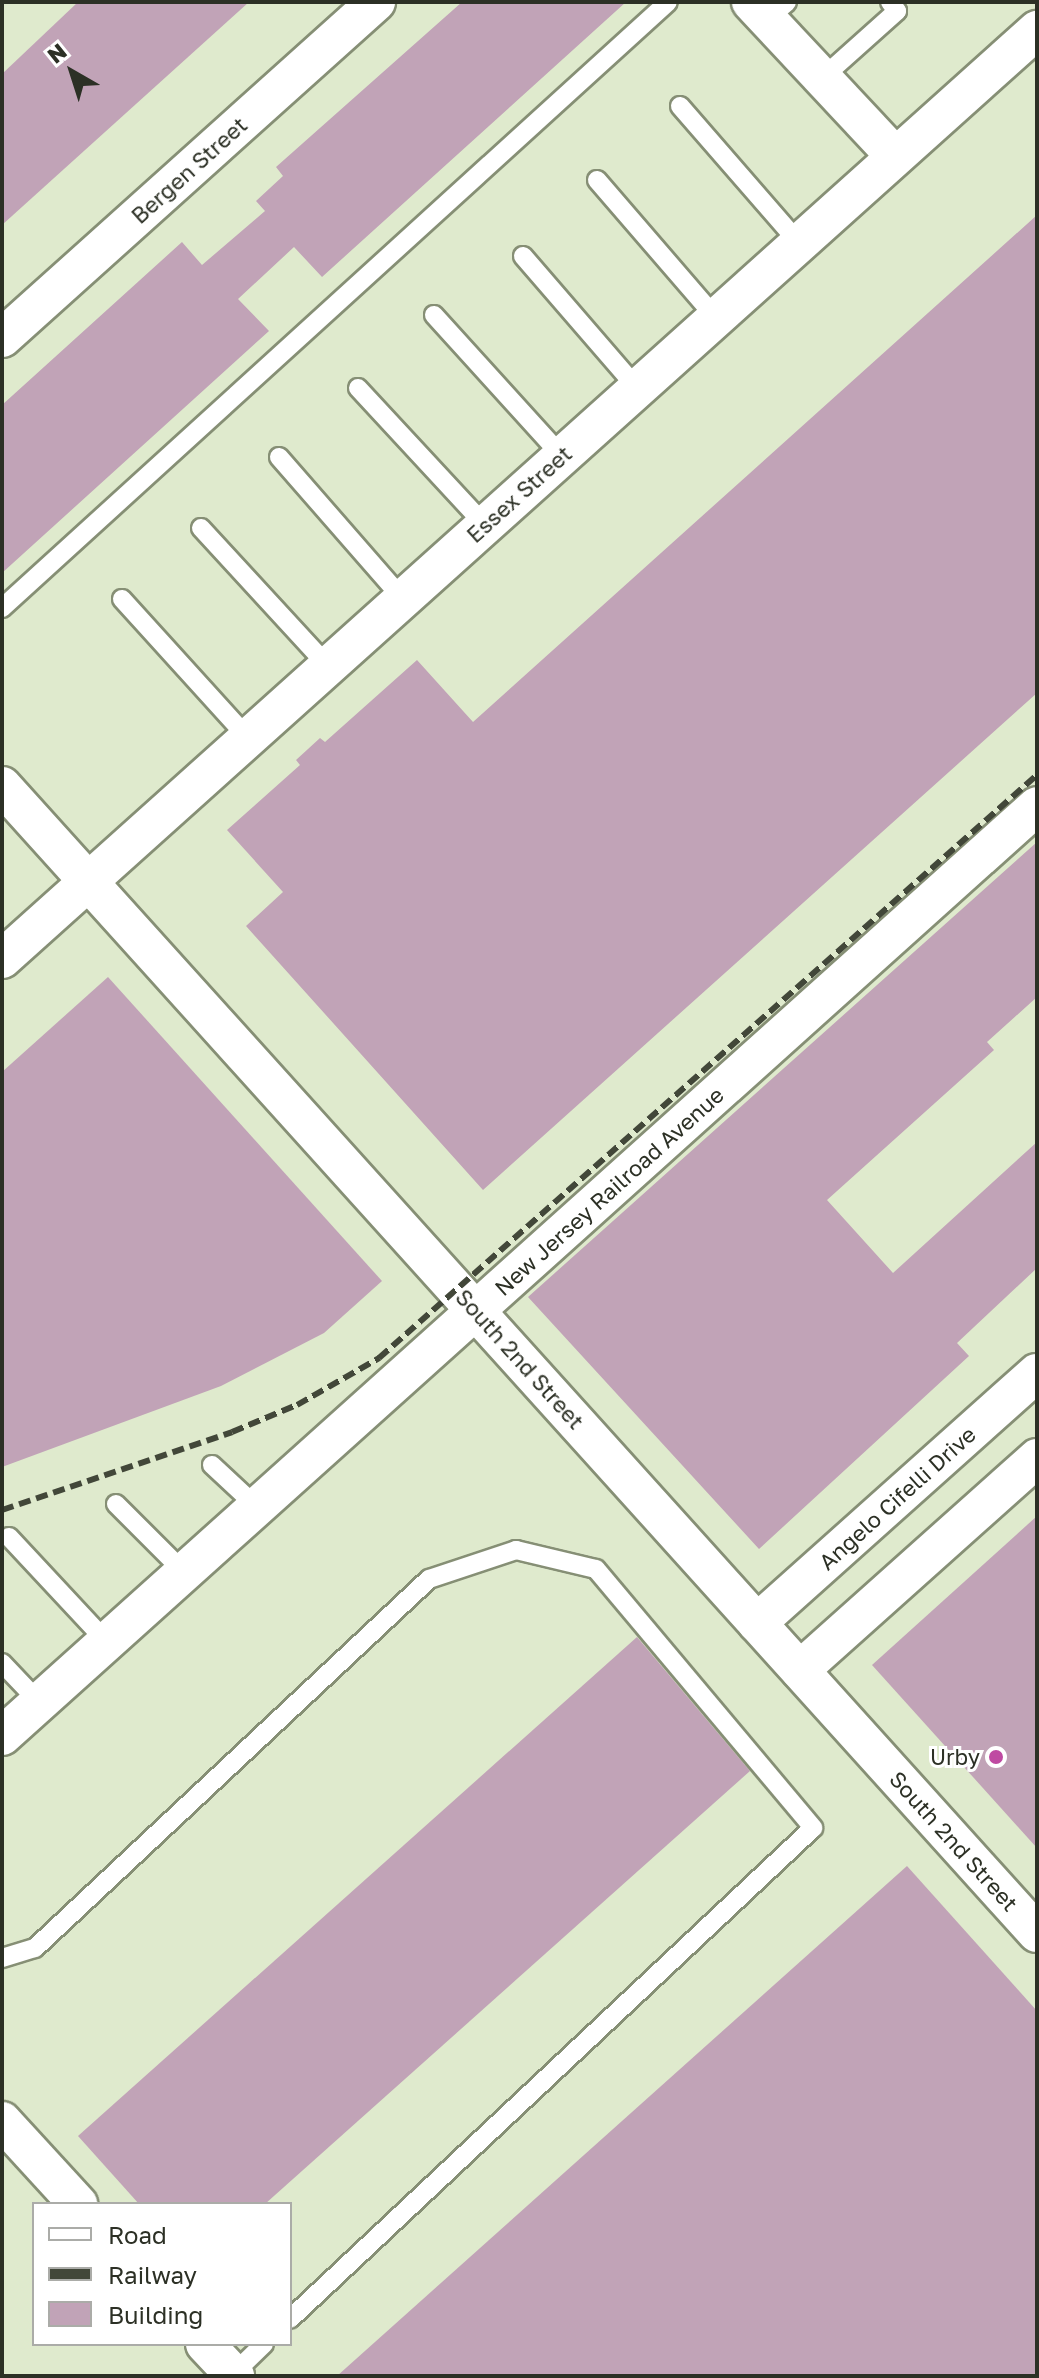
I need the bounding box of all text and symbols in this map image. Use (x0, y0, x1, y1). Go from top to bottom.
north arrow (32, 32, 112, 112)
text: N (42, 37, 72, 69)
street label: Bergen Street (126, 111, 252, 229)
street label: Essex Street (461, 440, 577, 548)
street label: New Jersey Railroad Avenue (489, 1081, 729, 1301)
street label: South 2nd Street (450, 1284, 590, 1434)
street label: Angelo Cifelli Drive (813, 1421, 981, 1575)
place label: Urby (930, 1744, 980, 1770)
marker: Urby (987, 1748, 1005, 1766)
street label: South 2nd Street (884, 1766, 1024, 1916)
legend (32, 2202, 292, 2346)
text: Road (108, 2220, 167, 2249)
text: Railway (108, 2260, 197, 2289)
text: Building (108, 2300, 203, 2329)

